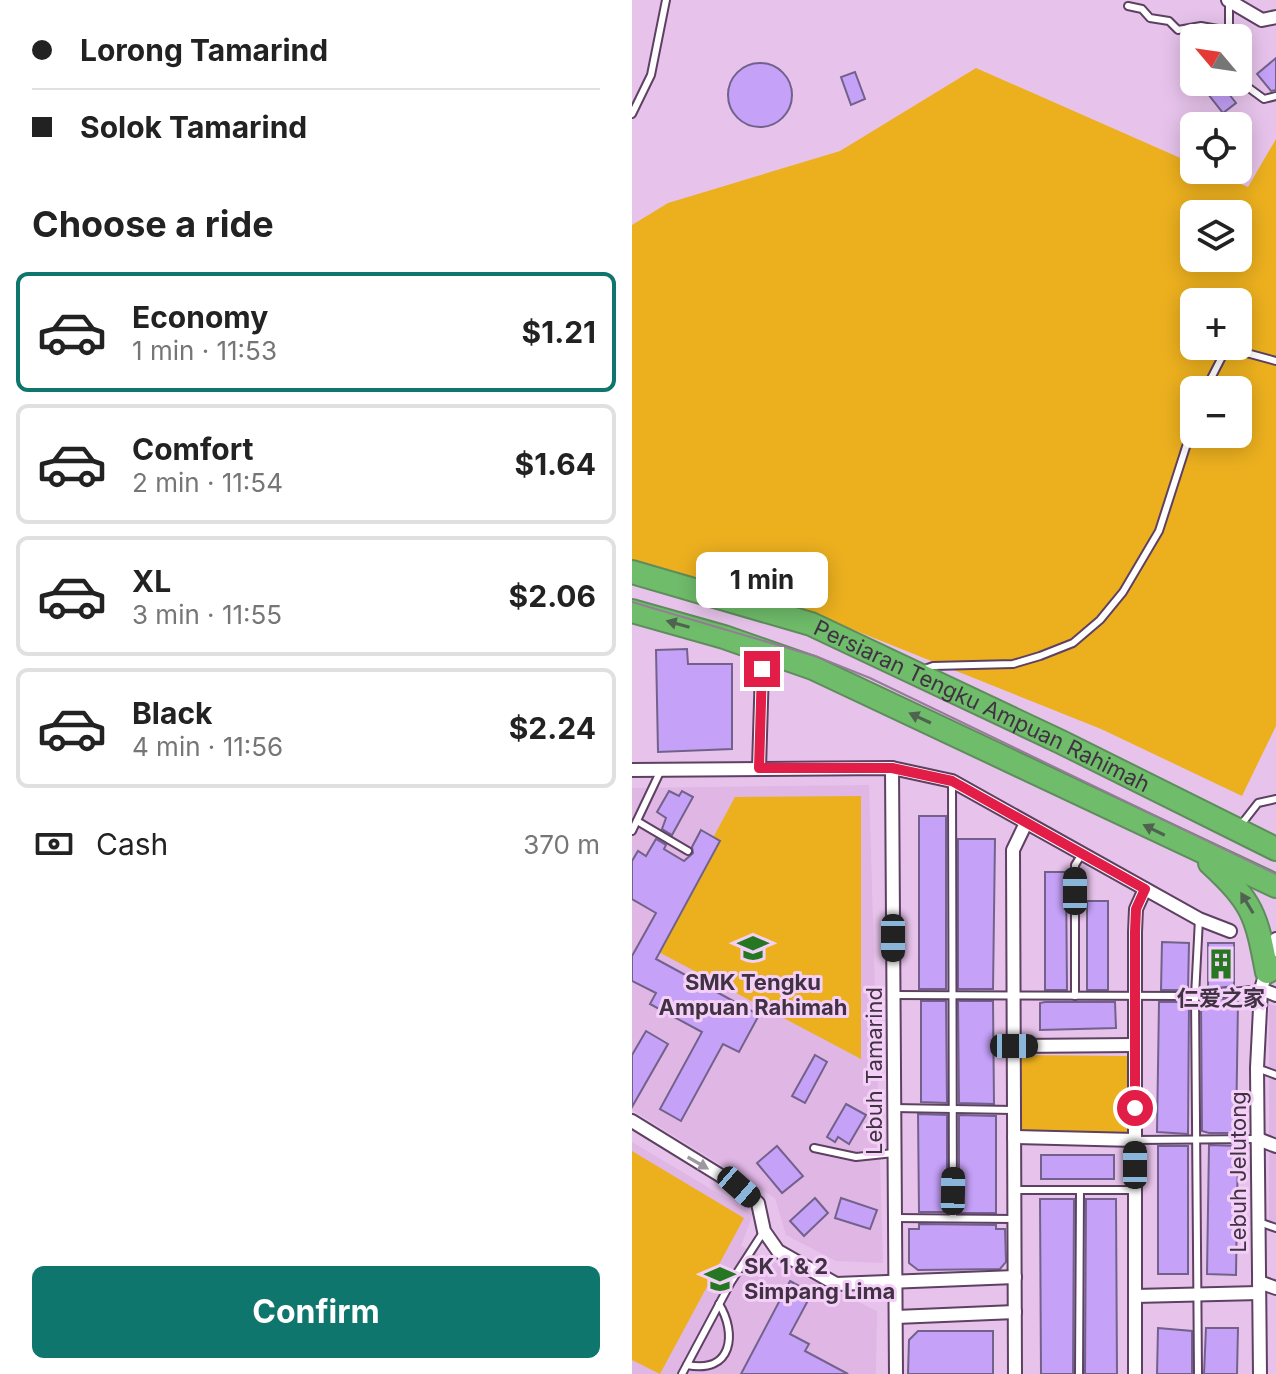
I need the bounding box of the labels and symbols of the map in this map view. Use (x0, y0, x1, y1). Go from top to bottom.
north arrow (1180, 24, 1252, 96)
callout: 1 min (696, 553, 828, 609)
street label: Persiaran Tengku Ampuan Rahimah (810, 614, 1154, 797)
one-way arrow (665, 617, 689, 630)
route end (744, 651, 780, 687)
one-way arrow (908, 711, 931, 725)
one-way arrow (1143, 823, 1166, 837)
car (1063, 867, 1087, 915)
one-way arrow (1240, 892, 1254, 914)
car (881, 914, 905, 962)
school or university icon: SMK Tengku Ampuan Rahimah (736, 931, 770, 965)
building icon: 仁爱之家 (1204, 947, 1238, 981)
place label: SMK Tengku Ampuan Rahimah (658, 969, 848, 1020)
place label: 仁爱之家 (1177, 985, 1265, 1011)
street label: Lebuh Tamarind (861, 987, 887, 1155)
car (990, 1034, 1038, 1058)
route start (1117, 1090, 1153, 1126)
street label: Lebuh Jelutong (1225, 1091, 1251, 1253)
car (1123, 1141, 1147, 1189)
one-way arrow (687, 1155, 709, 1169)
car (713, 1162, 765, 1212)
car (941, 1167, 965, 1215)
place label: SK 1 & 2 Simpang Lima (744, 1253, 895, 1304)
school or university icon: SK 1 & 2 Simpang Lima (703, 1262, 737, 1296)

